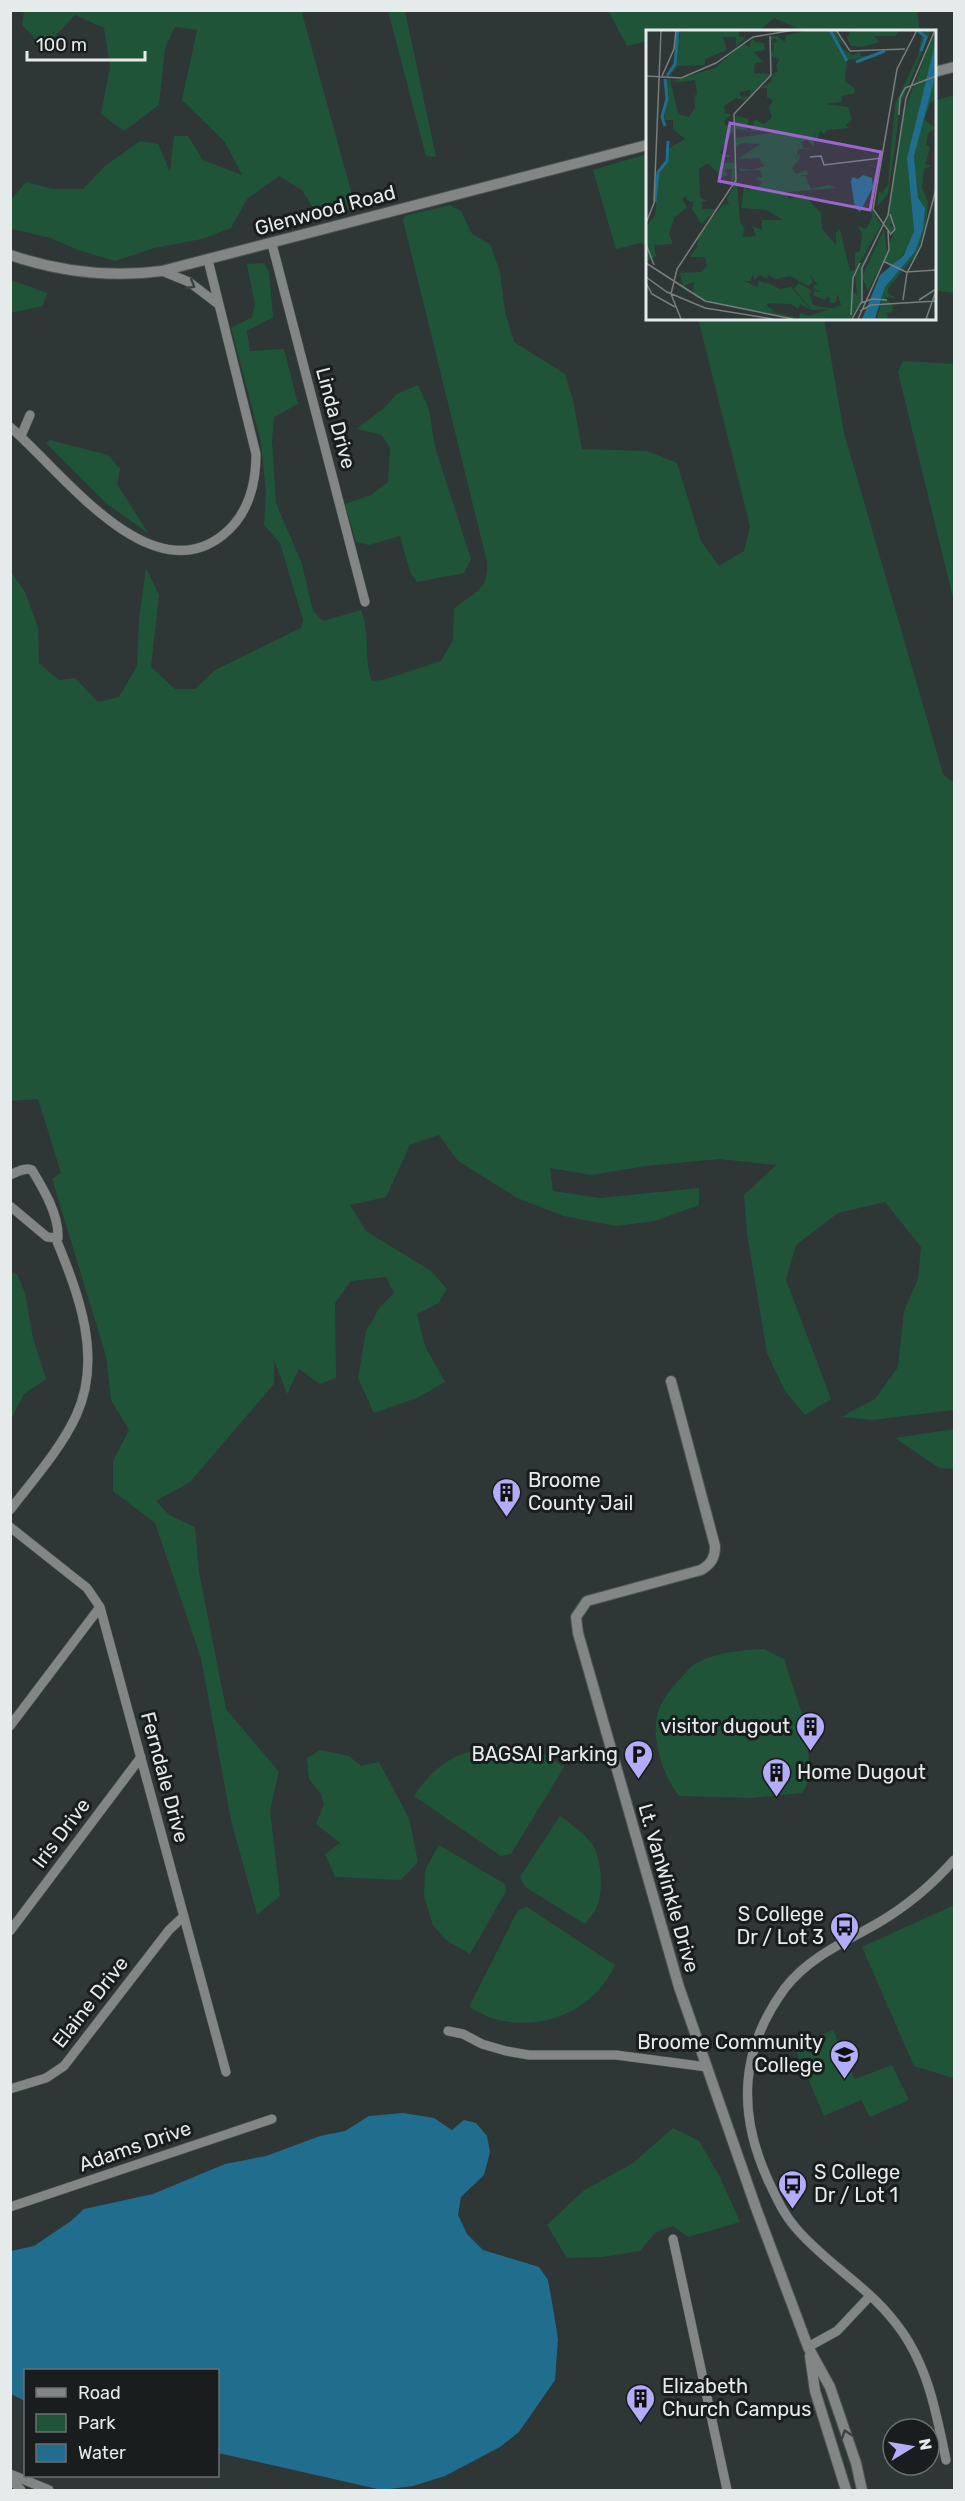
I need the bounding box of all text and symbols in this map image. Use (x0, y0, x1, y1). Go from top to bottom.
scale bar (27, 24, 146, 62)
inset map (646, 30, 935, 320)
text: 100 m (36, 34, 87, 56)
street label: Glenwood Road (252, 180, 398, 240)
one-way arrow (185, 277, 195, 289)
street label: Linda Drive (311, 365, 361, 471)
place label: Broome County Jail (528, 1468, 633, 1515)
building icon: Broome County Jail (491, 1476, 523, 1518)
street label: Ferndale Drive (136, 1709, 194, 1845)
building icon: visitor dugout (795, 1710, 827, 1752)
place label: visitor dugout (660, 1714, 790, 1738)
parking icon: BAGSAI Parking (623, 1738, 655, 1780)
place label: BAGSAI Parking (472, 1742, 618, 1766)
building icon: Home Dugout (760, 1756, 792, 1798)
place label: Home Dugout (797, 1760, 926, 1784)
street label: Iris Drive (27, 1793, 95, 1873)
street label: Lt. VanWinkle Drive (633, 1801, 705, 1975)
place label: S College Dr / Lot 3 (736, 1902, 824, 1949)
bus stop icon: S College Dr / Lot 3 (829, 1910, 861, 1952)
street label: Elaine Drive (47, 1952, 133, 2052)
place label: Broome Community College (637, 2030, 823, 2077)
school or university icon: Broome Community College (828, 2038, 860, 2080)
street label: Adams Drive (76, 2116, 194, 2176)
place label: S College Dr / Lot 1 (814, 2160, 900, 2207)
bus stop icon: S College Dr / Lot 1 (777, 2168, 809, 2210)
legend (24, 2369, 219, 2477)
place label: Elizabeth Church Campus (662, 2374, 811, 2421)
text: Road (78, 2382, 121, 2404)
building icon: Elizabeth Church Campus (625, 2382, 657, 2424)
text: Park (78, 2412, 116, 2434)
north arrow (881, 2417, 941, 2477)
one-way arrow (841, 2429, 854, 2440)
text: N (915, 2437, 936, 2452)
text: Water (78, 2442, 126, 2464)

